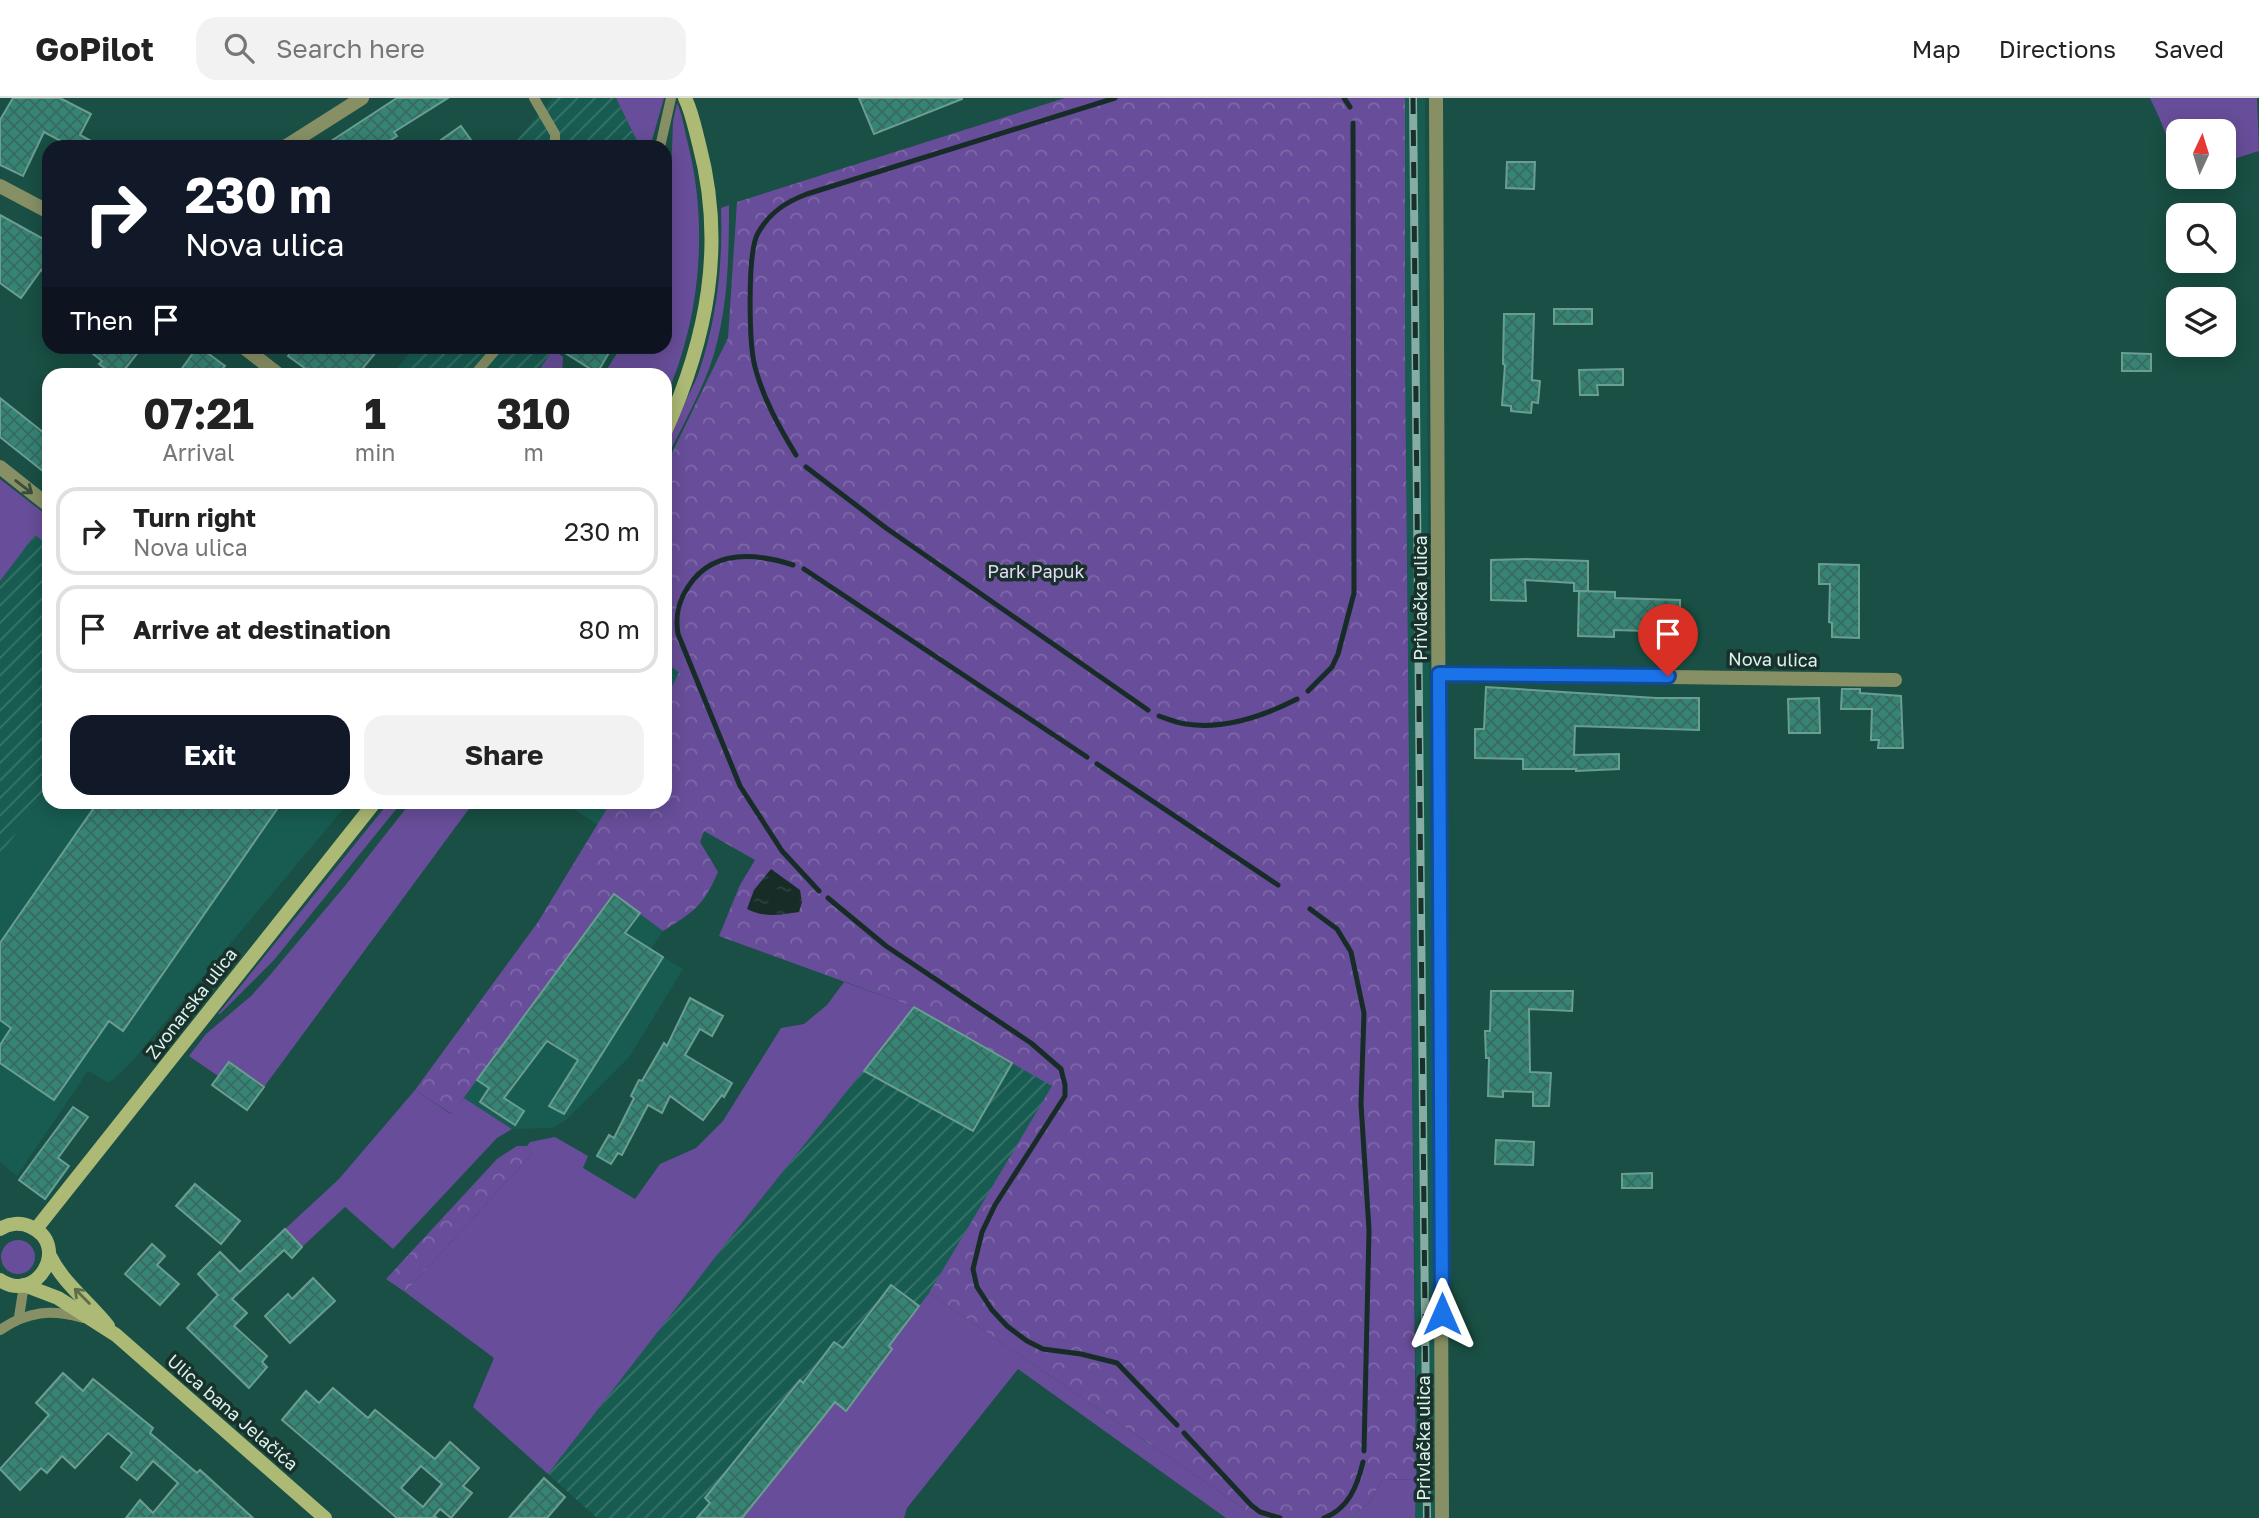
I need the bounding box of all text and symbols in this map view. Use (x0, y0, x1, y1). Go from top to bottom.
search box (196, 17, 686, 80)
text: GoPilot (35, 29, 154, 68)
icon: search (220, 29, 258, 67)
text: Search here (276, 33, 425, 64)
text: Map (1912, 34, 1961, 63)
text: Directions (1999, 34, 2116, 63)
text: Saved (2154, 34, 2224, 63)
north arrow (2166, 119, 2236, 189)
map controls (2166, 119, 2236, 357)
text: 230 m (185, 165, 332, 224)
icon: right (70, 168, 161, 259)
button: search (2166, 203, 2236, 273)
text: Nova ulica (185, 225, 345, 263)
button: layers (2166, 287, 2236, 357)
icon: arrive (147, 301, 185, 339)
text: Then (70, 305, 133, 336)
text: 07:21 (143, 388, 254, 438)
text: 1 (364, 388, 386, 438)
text: 310 (496, 388, 571, 438)
text: Arrival (162, 438, 234, 466)
text: min (355, 438, 396, 466)
text: m (524, 438, 544, 466)
one-way arrow (15, 479, 33, 494)
text: Turn right (133, 502, 256, 533)
icon: right (74, 512, 112, 550)
text: 230 m (564, 516, 640, 547)
text: Nova ulica (133, 533, 248, 561)
street label: Privlačka ulica (1409, 535, 1431, 661)
park label: Park Papuk (987, 560, 1085, 582)
pin (1638, 604, 1698, 676)
icon: arrive (74, 610, 112, 648)
text: Arrive at destination (133, 614, 391, 645)
text: 80 m (579, 614, 640, 645)
icon: arrive (1649, 615, 1687, 653)
street label: Nova ulica (1728, 647, 1818, 671)
button: Exit (70, 715, 350, 795)
button: Share (364, 715, 644, 795)
street label: Zvonarska ulica (141, 943, 241, 1063)
position arrow (1405, 1277, 1479, 1351)
one-way arrow (74, 1287, 91, 1304)
street label: Ulica bana Jelačića (163, 1349, 303, 1475)
street label: Privlačka ulica (1412, 1375, 1434, 1501)

